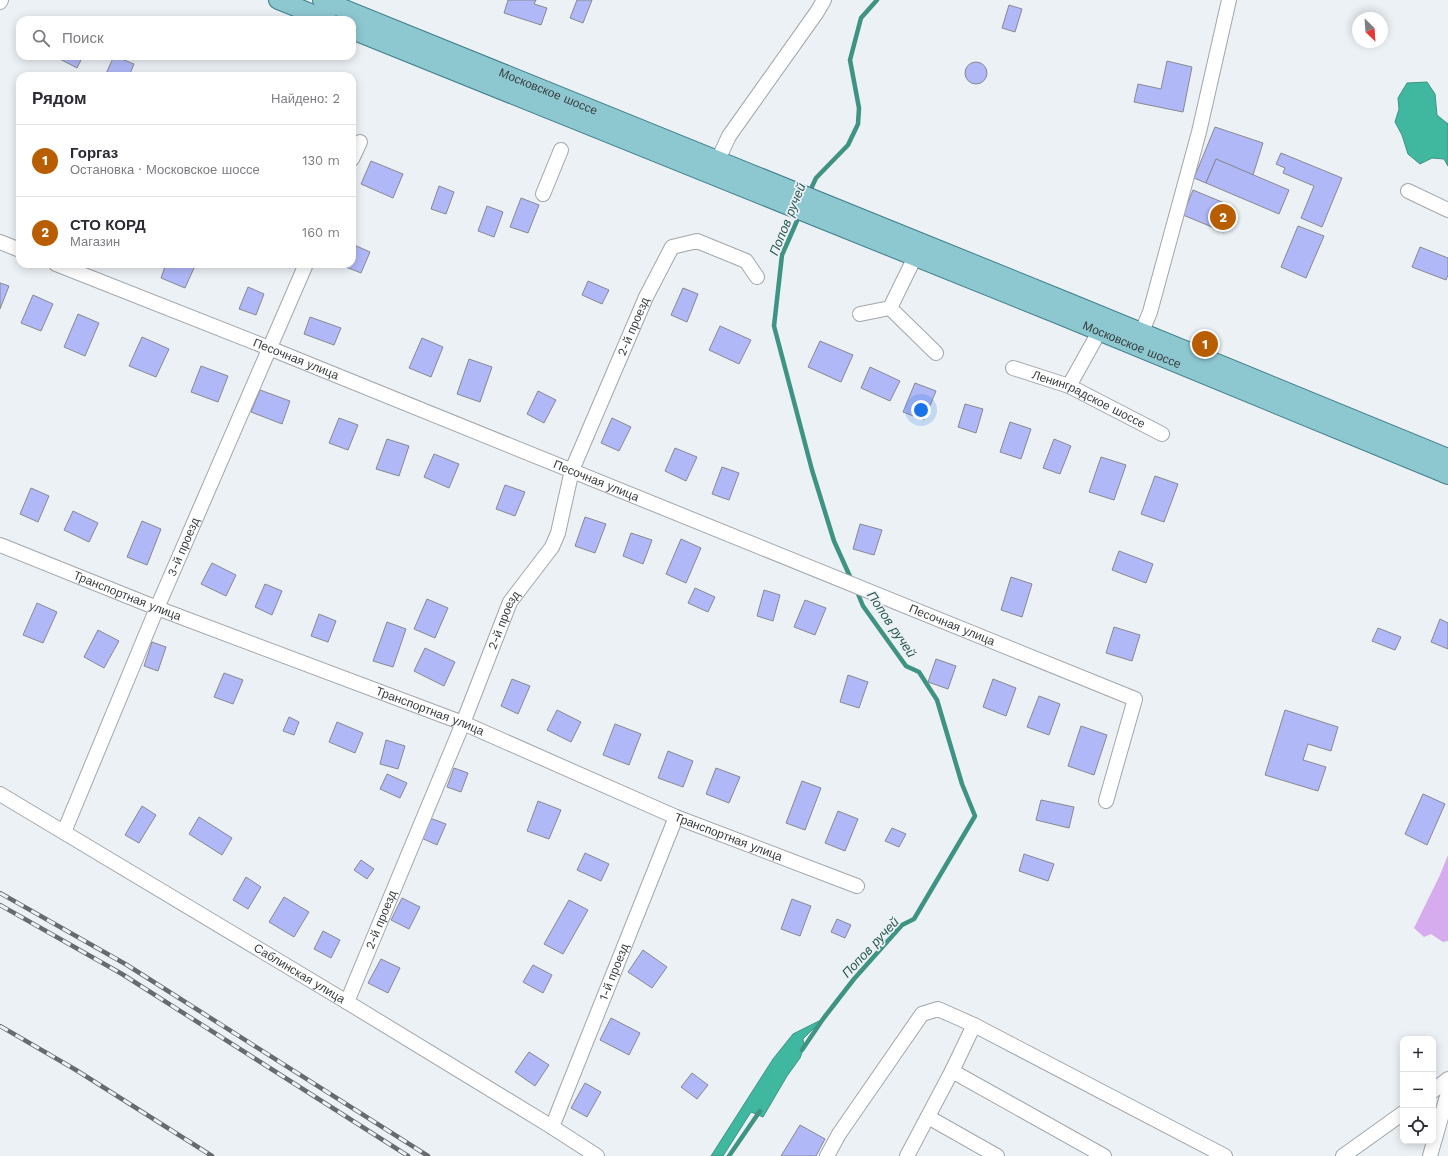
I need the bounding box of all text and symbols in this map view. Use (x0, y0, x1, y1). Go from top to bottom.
north arrow (1352, 12, 1388, 48)
search box (16, 16, 356, 60)
icon: search (30, 27, 52, 49)
text: Поиск (62, 29, 104, 47)
street label: Московское шоссе (497, 65, 600, 118)
text: Рядом (32, 88, 87, 108)
text: Найдено: 2 (271, 91, 340, 106)
text: Горгаз (70, 144, 118, 162)
text: 1 (42, 153, 48, 168)
text: 130 m (302, 153, 340, 168)
text: Остановка · Московское шоссе (70, 162, 260, 177)
water label: Попов ручей (766, 181, 809, 258)
pin: 2 (1210, 202, 1236, 232)
text: СТО КОРД (70, 216, 146, 234)
text: 2 (41, 225, 49, 240)
text: 160 m (302, 225, 340, 240)
text: Магазин (70, 234, 120, 249)
street label: 2-й проезд (615, 295, 652, 358)
street label: Московское шоссе (1081, 318, 1183, 371)
pin: 1 (1192, 329, 1218, 359)
street label: Песочная улица (251, 335, 341, 383)
street label: Ленинградское шоссе (1030, 368, 1148, 431)
your location (911, 400, 931, 420)
street label: Песочная улица (551, 457, 641, 504)
street label: 3-й проезд (165, 516, 202, 578)
street label: Транспортная улица (71, 568, 183, 624)
street label: 2-й проезд (485, 588, 523, 651)
water label: Попов ручей (864, 588, 919, 660)
street label: Песочная улица (907, 601, 997, 649)
street label: Транспортная улица (374, 684, 487, 739)
street label: Транспортная улица (672, 810, 785, 864)
street label: 2-й проезд (363, 888, 400, 951)
water label: Попов ручей (839, 914, 902, 980)
street label: Саблинская улица (251, 941, 348, 1006)
street label: 1-й проезд (596, 941, 632, 1002)
map controls (1400, 1036, 1436, 1144)
button: + (1400, 1036, 1436, 1072)
button: − (1400, 1072, 1436, 1108)
button: locate (1400, 1108, 1436, 1144)

